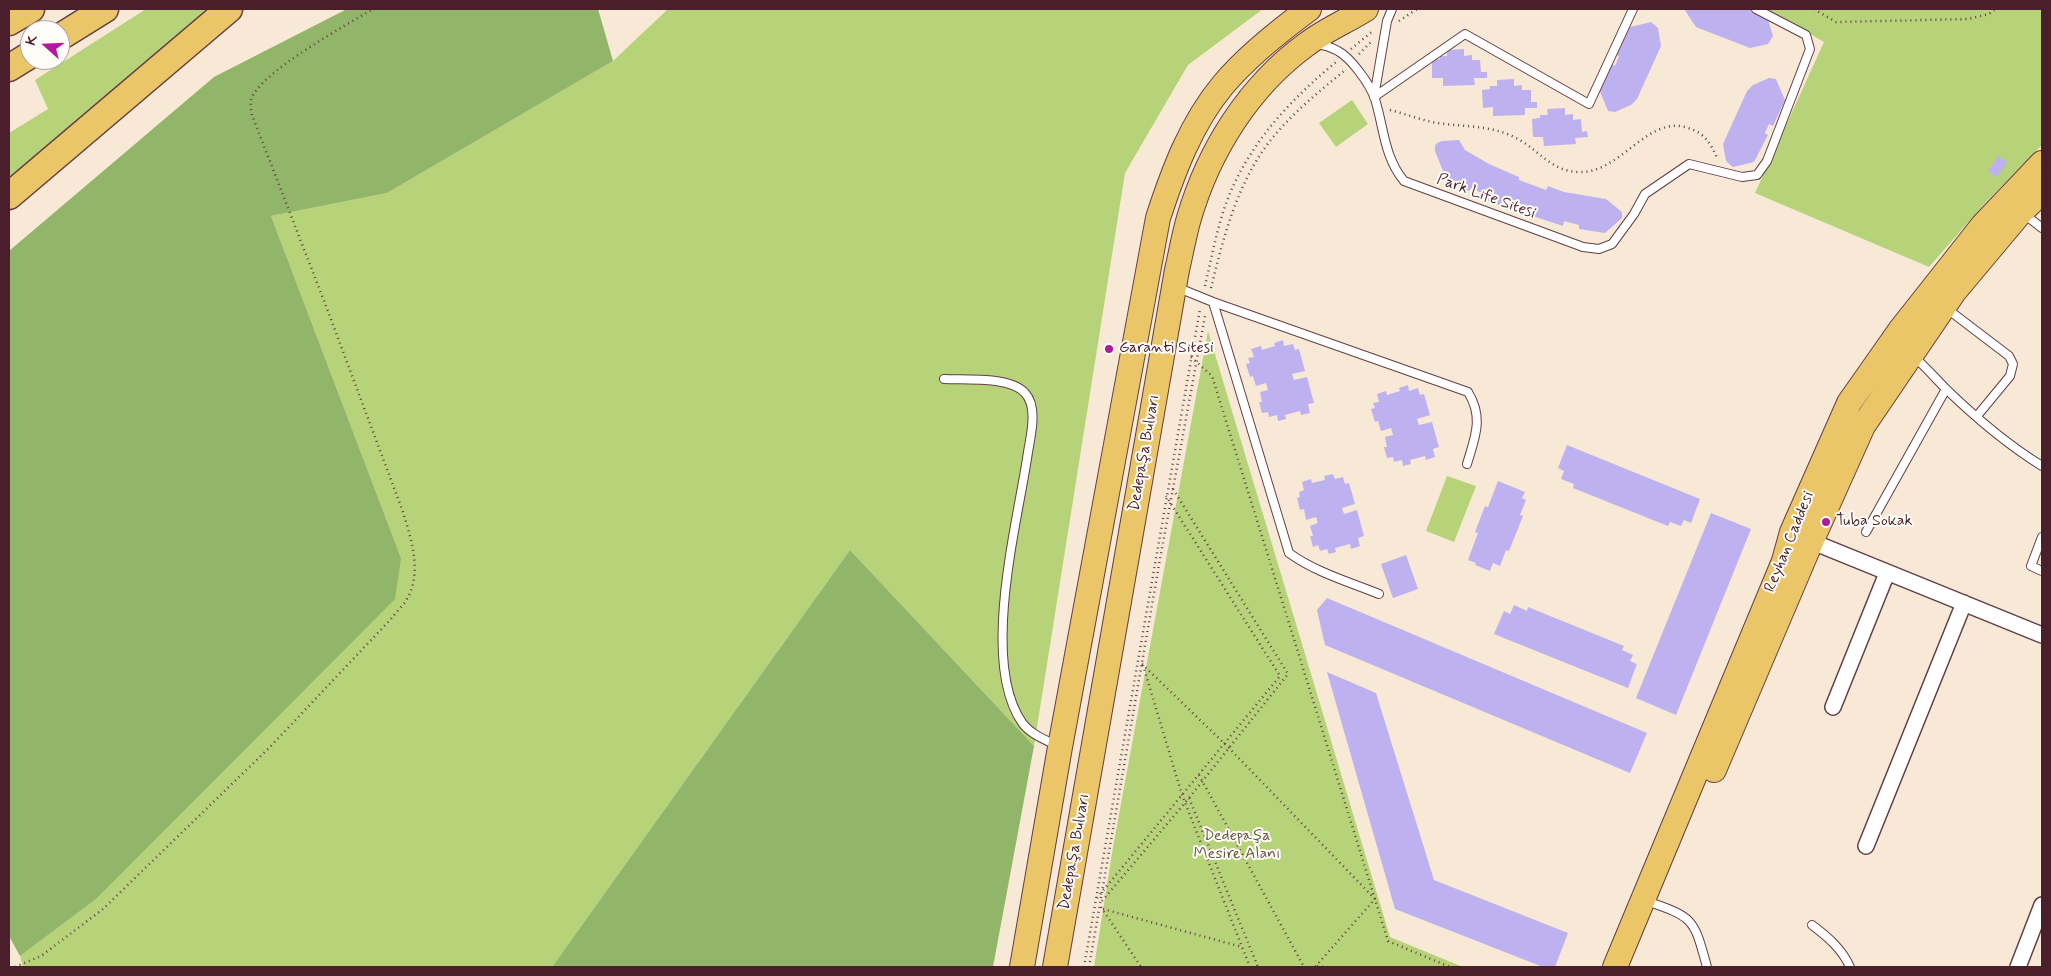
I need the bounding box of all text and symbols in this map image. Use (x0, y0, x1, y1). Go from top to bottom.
north arrow (20, 20, 70, 70)
text: K (22, 32, 42, 48)
street label: Park Life Sitesi (1434, 170, 1538, 224)
place label: Garanti Sitesi (1119, 339, 1214, 359)
marker: Garanti Sitesi (1103, 343, 1115, 355)
street label: Dedepaşa Bulvarı (1125, 393, 1165, 513)
street label: Reyhan Caddesi (1761, 489, 1819, 595)
place label: Tuba Sokak (1836, 512, 1913, 532)
marker: Tuba Sokak (1820, 516, 1832, 528)
street label: Dedepaşa Bulvarı (1055, 792, 1095, 912)
park label: Dedepaşa Mesire Alanı (1193, 827, 1281, 865)

